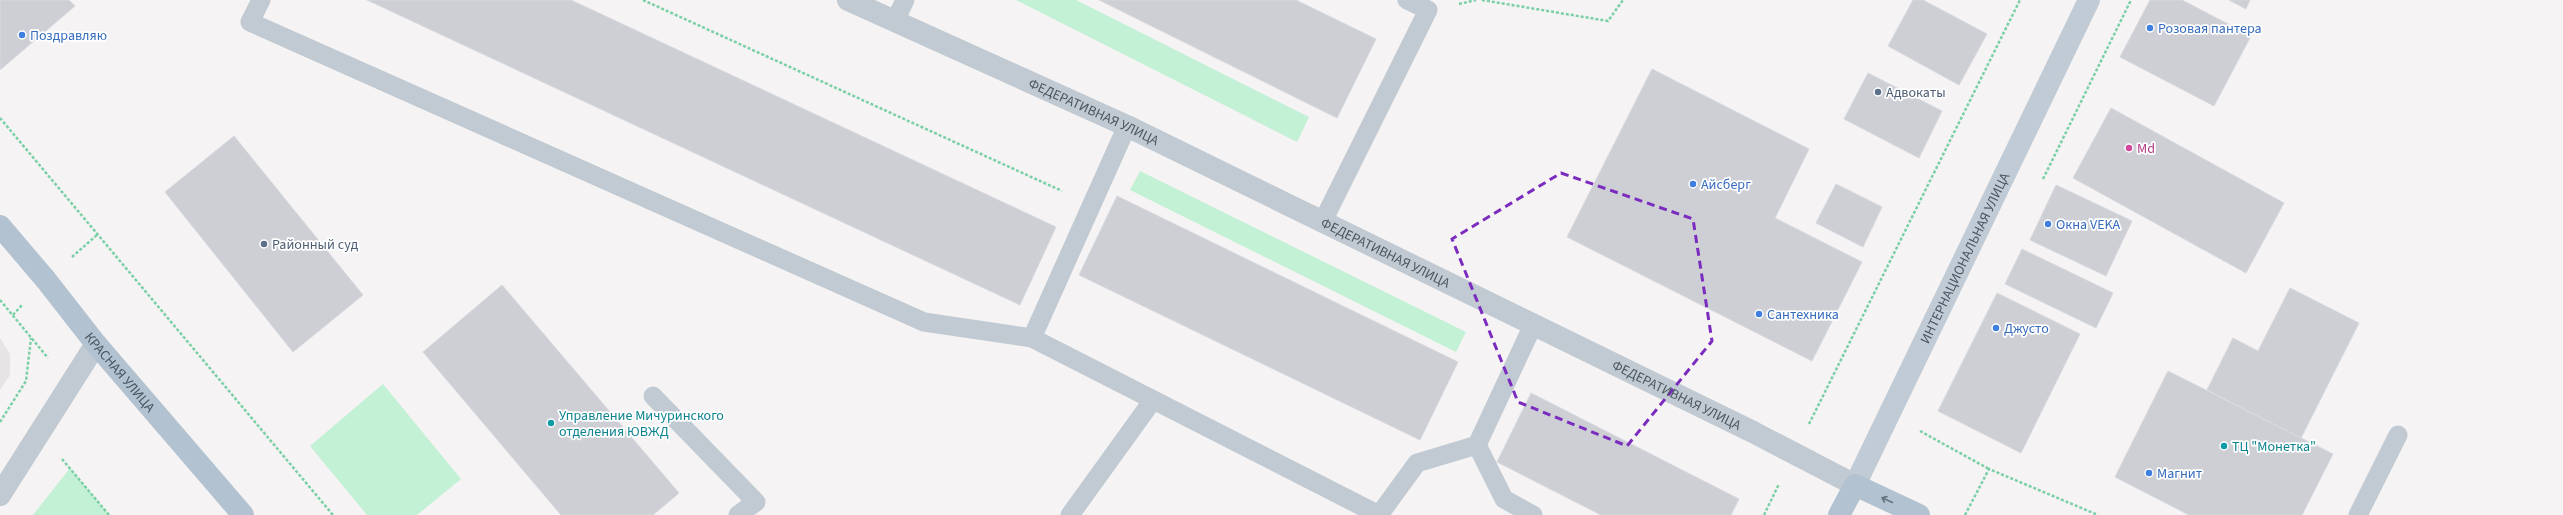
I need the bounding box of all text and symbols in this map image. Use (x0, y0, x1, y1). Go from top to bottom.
place label: Розовая пантера (2158, 19, 2262, 39)
marker: Розовая пантера (2145, 23, 2155, 33)
place label: Поздравляю (30, 26, 107, 46)
marker: Поздравляю (17, 30, 27, 40)
street label: ФЕДЕРАТИВНАЯ УЛИЦА (1025, 74, 1162, 151)
place label: Адвокаты (1886, 83, 1946, 103)
marker: Адвокаты (1873, 87, 1883, 97)
place label: Md (2137, 139, 2155, 159)
marker: Md (2124, 143, 2134, 153)
street label: ИНТЕРНАЦИОНАЛЬНАЯ УЛИЦА (1916, 169, 2015, 347)
place label: Айсберг (1701, 175, 1751, 195)
marker: Айсберг (1688, 179, 1698, 189)
street label: ФЕДЕРАТИВНАЯ УЛИЦА (1317, 213, 1454, 294)
place label: Окна VEKA (2056, 215, 2121, 235)
marker: Окна VEKA (2043, 219, 2053, 229)
place label: Районный суд (272, 235, 359, 255)
marker: Районный суд (259, 239, 269, 249)
place label: Сантехника (1767, 305, 1839, 325)
marker: Сантехника (1754, 309, 1764, 319)
place label: Джусто (2004, 319, 2049, 339)
marker: Джусто (1991, 323, 2001, 333)
street label: КРАСНАЯ УЛИЦА (79, 328, 160, 417)
street label: ФЕДЕРАТИВНАЯ УЛИЦА (1608, 356, 1745, 436)
place label: Управление Мичуринского отделения ЮВЖД (559, 406, 724, 442)
marker: Управление Мичуринского отделения ЮВЖД (546, 418, 556, 428)
place label: ТЦ "Монетка" (2232, 437, 2316, 457)
marker: ТЦ "Монетка" (2219, 441, 2229, 451)
place label: Магнит (2157, 464, 2203, 484)
marker: Магнит (2144, 468, 2154, 478)
one-way arrow (1881, 496, 1893, 503)

